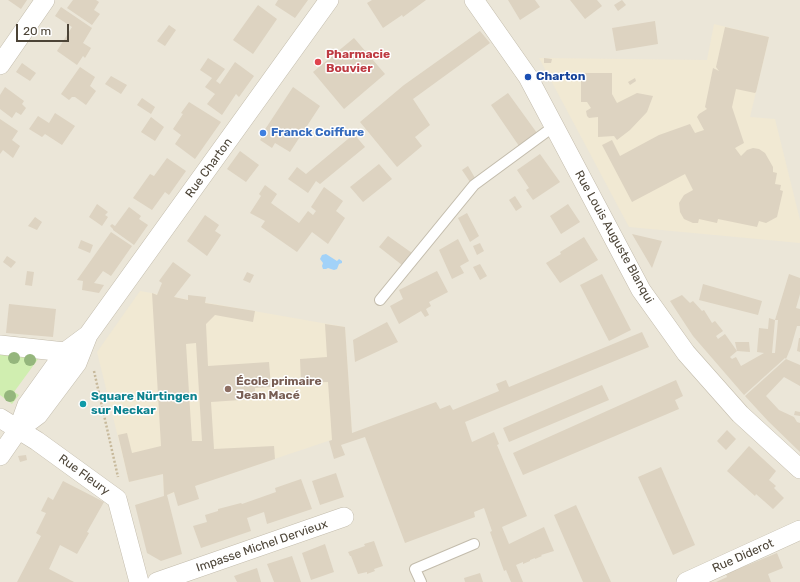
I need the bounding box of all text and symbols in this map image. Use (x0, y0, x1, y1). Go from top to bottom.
scale bar (18, 16, 71, 42)
text: 20 m (23, 24, 51, 38)
place label: Pharmacie Bouvier (326, 48, 390, 76)
marker: Pharmacie Bouvier (313, 57, 323, 67)
place label: Charton (536, 70, 585, 84)
marker: Charton (523, 72, 533, 82)
place label: Franck Coiffure (271, 126, 364, 140)
marker: Franck Coiffure (258, 128, 268, 138)
street label: Rue Charton (183, 135, 235, 201)
street label: Rue Louis Auguste Blanqui (571, 168, 657, 306)
place label: École primaire Jean Macé (236, 375, 322, 403)
marker: École primaire Jean Macé (223, 384, 233, 394)
place label: Square Nürtingen sur Neckar (91, 390, 197, 418)
marker: Square Nürtingen sur Neckar (78, 399, 88, 409)
street label: Rue Fleury (56, 452, 112, 498)
street label: Impasse Michel Dervieux (194, 517, 330, 575)
street label: Rue Diderot (710, 536, 776, 576)

